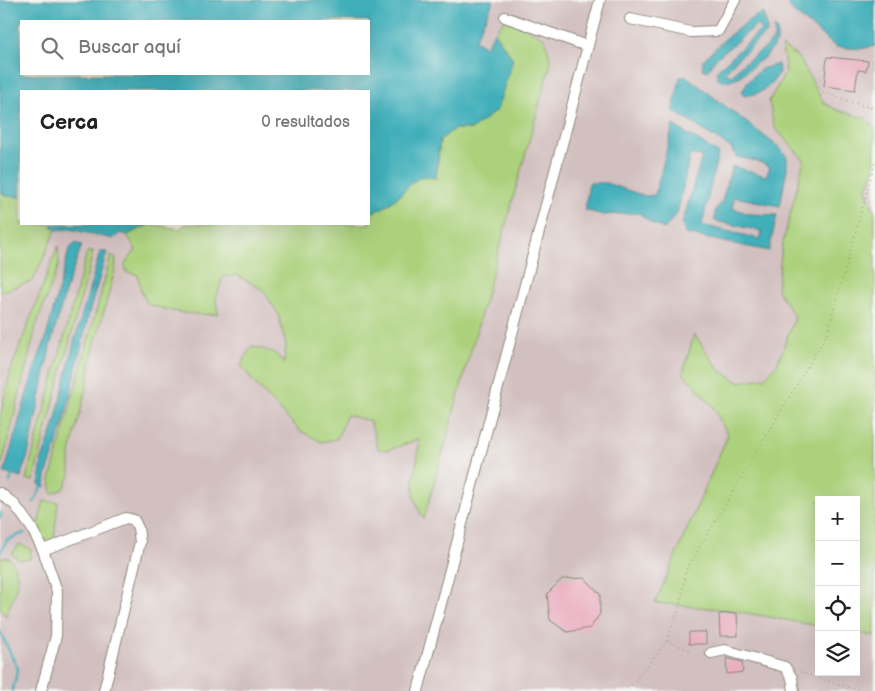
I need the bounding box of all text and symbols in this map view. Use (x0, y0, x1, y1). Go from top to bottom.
search box (20, 20, 370, 75)
icon: search (38, 34, 66, 62)
text: Buscar aquí (78, 36, 181, 59)
text: Cerca (40, 110, 98, 135)
text: 0 resultados (261, 113, 350, 132)
map controls (815, 496, 860, 676)
button: + (815, 496, 860, 541)
button: − (815, 541, 860, 586)
button: locate (815, 586, 860, 631)
button: layers (815, 631, 860, 676)

